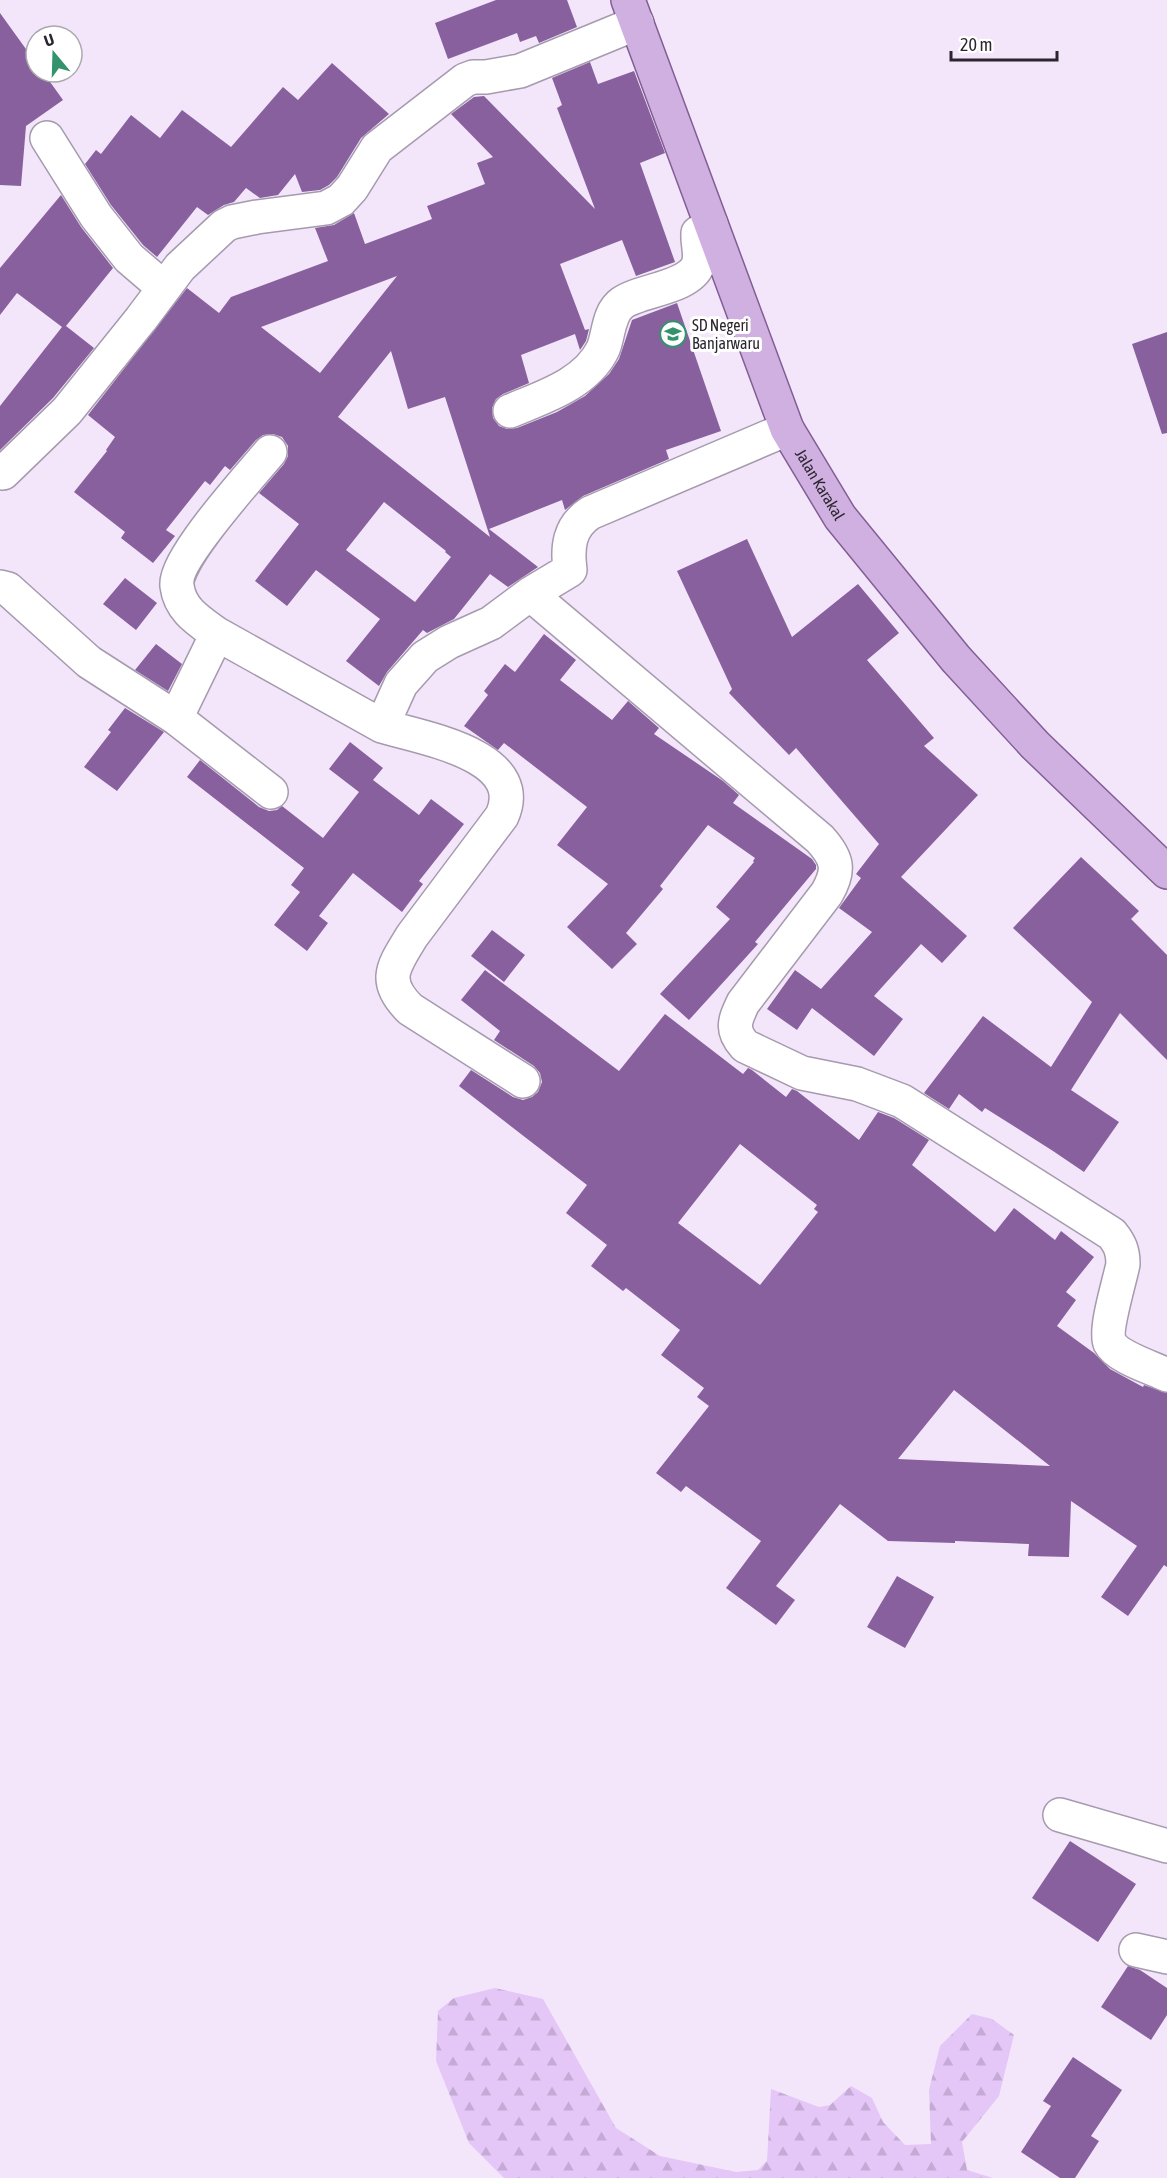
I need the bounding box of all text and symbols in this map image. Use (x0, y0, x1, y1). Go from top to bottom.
north arrow (24, 24, 84, 84)
scale bar (951, 24, 1058, 62)
text: U (42, 30, 57, 50)
text: 20 m (960, 34, 992, 55)
place label: SD Negeri Banjarwaru (692, 316, 760, 353)
school or university icon: SD Negeri Banjarwaru (658, 319, 688, 349)
street label: Jalan Karakal (792, 445, 849, 524)

